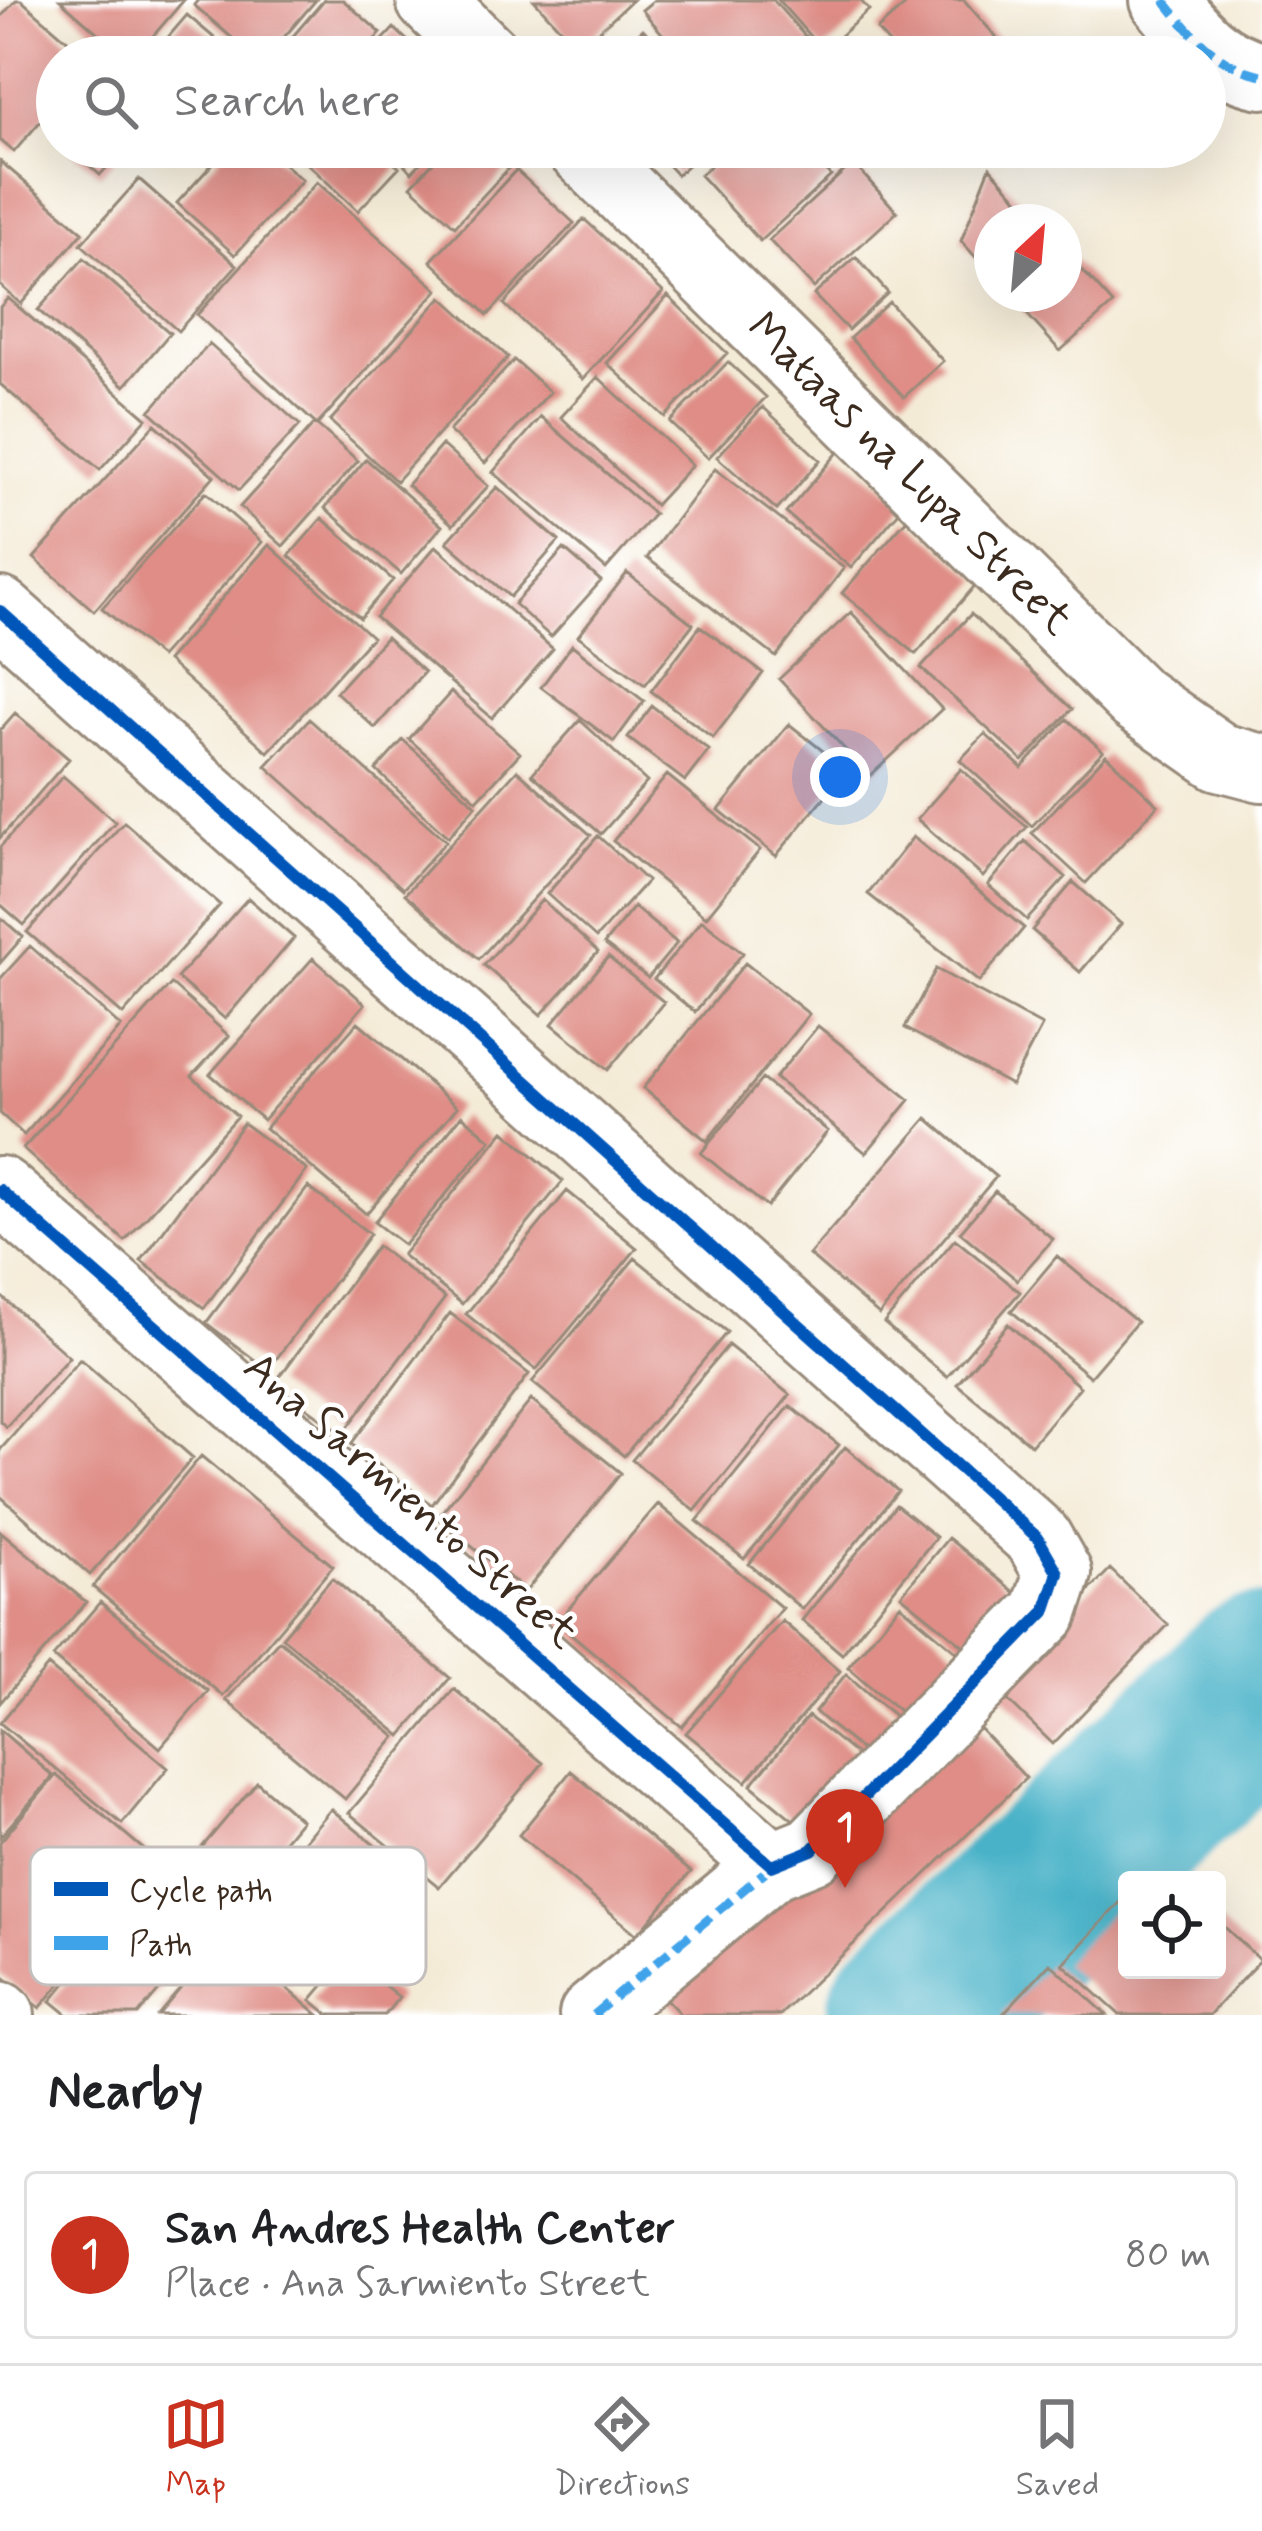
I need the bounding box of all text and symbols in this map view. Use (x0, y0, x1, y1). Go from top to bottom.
search box (36, 36, 1226, 168)
icon: search (78, 69, 144, 135)
text: Search here (174, 73, 401, 132)
north arrow (974, 204, 1082, 312)
street label: Mataas na Lupa Street (734, 299, 1086, 649)
your location (810, 747, 870, 807)
street label: Ana Sarmiento Street (230, 1339, 590, 1663)
pin: 1 (806, 1789, 884, 1888)
legend (30, 1847, 426, 1985)
text: Cycle path (129, 1870, 273, 1914)
map controls (1118, 1871, 1226, 1979)
button: locate (1118, 1871, 1226, 1979)
text: Path (129, 1924, 192, 1968)
text: Nearby (48, 2060, 203, 2126)
text: San Andres Health Center (165, 2200, 675, 2259)
text: 1 (81, 2230, 99, 2281)
text: 80 m (1125, 2230, 1211, 2281)
text: Place · Ana Sarmiento Street (165, 2259, 650, 2310)
tab: Map (163, 2391, 229, 2507)
tab: Directions (554, 2391, 690, 2507)
tab: Saved (1016, 2391, 1099, 2507)

